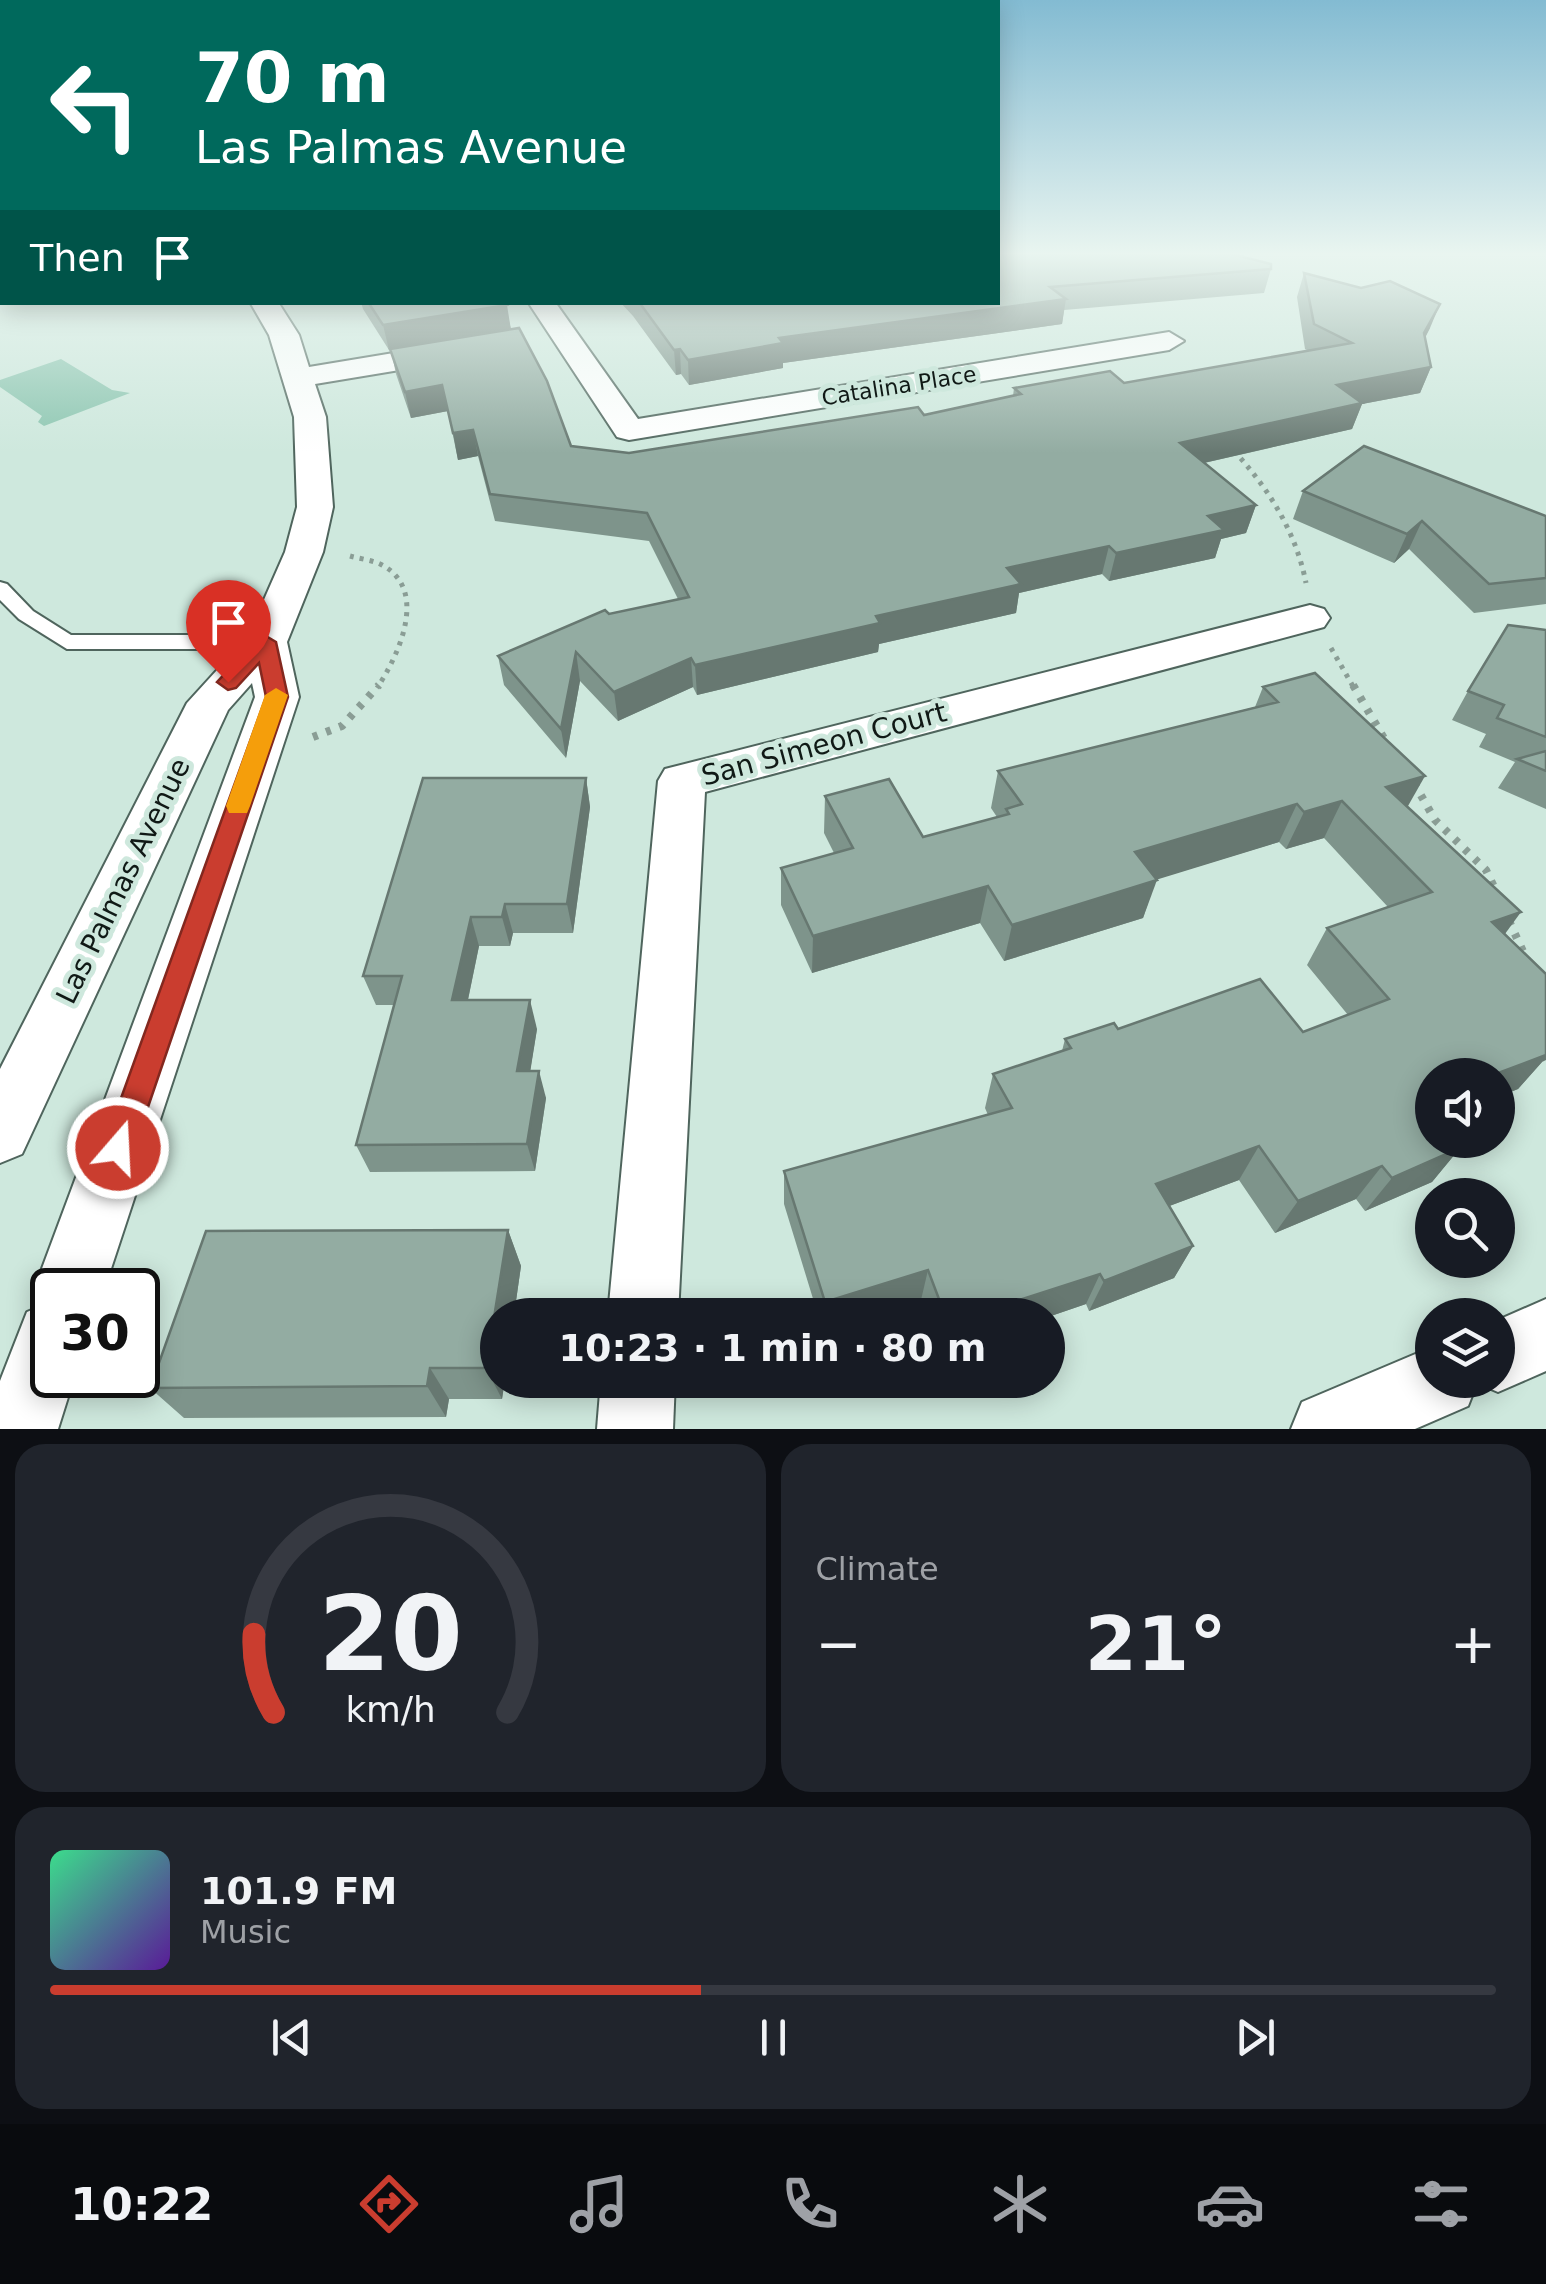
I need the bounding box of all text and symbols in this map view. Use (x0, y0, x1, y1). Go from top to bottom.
text: 70 m (195, 37, 390, 119)
icon: left (30, 40, 160, 170)
text: Las Palmas Avenue (195, 121, 627, 174)
icon: arrive (145, 230, 200, 285)
text: Then (30, 236, 125, 280)
street label: Catalina Place (820, 361, 978, 411)
pin (186, 580, 271, 683)
icon: arrive (201, 595, 256, 650)
street label: San Simeon Court (698, 695, 950, 793)
street label: Las Palmas Avenue (49, 753, 197, 1009)
map controls (1415, 1058, 1515, 1398)
button: sound (1415, 1058, 1515, 1158)
position arrow (66, 1096, 170, 1200)
button: search (1415, 1178, 1515, 1278)
speed limit sign: 30 (30, 1268, 160, 1398)
button: layers (1415, 1298, 1515, 1398)
text: 10:23 · 1 min · 80 m (559, 1326, 986, 1370)
text: Climate (816, 1550, 939, 1588)
text: 20 (318, 1573, 463, 1695)
text: 21° (1085, 1600, 1227, 1688)
text: − (816, 1612, 862, 1676)
text: + (1450, 1612, 1496, 1676)
text: km/h (345, 1689, 435, 1730)
text: 101.9 FM (200, 1869, 397, 1913)
text: Music (200, 1913, 291, 1951)
icon: previous (264, 2010, 319, 2065)
icon: pause (746, 2010, 801, 2065)
icon: next (1228, 2010, 1283, 2065)
icon: directions (354, 2169, 424, 2239)
icon: music (564, 2169, 634, 2239)
icon: phone (775, 2169, 845, 2239)
icon: climate (985, 2169, 1055, 2239)
icon: car (1195, 2169, 1265, 2239)
icon: filters (1406, 2169, 1476, 2239)
text: 10:22 (70, 2178, 213, 2231)

